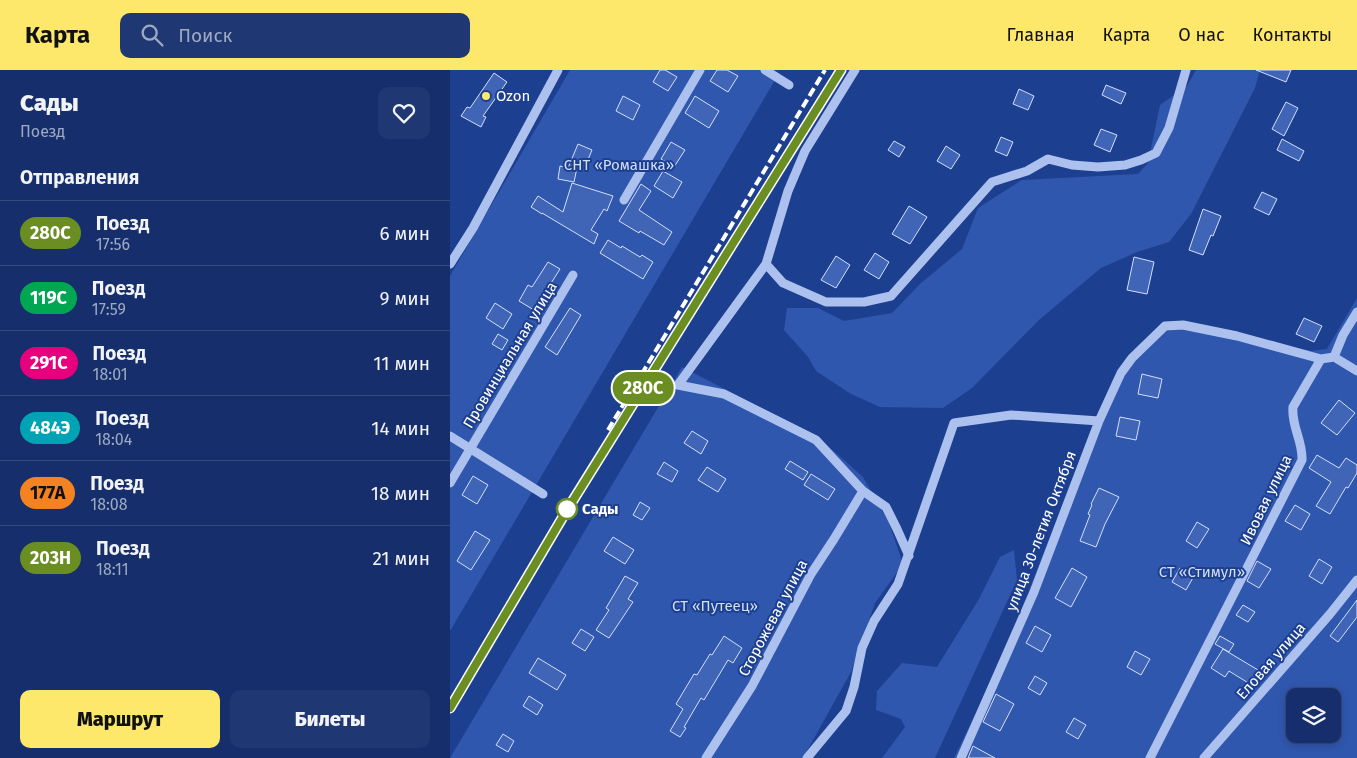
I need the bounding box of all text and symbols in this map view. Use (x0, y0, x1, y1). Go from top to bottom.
search box (120, 13, 470, 58)
text: Карта (25, 21, 90, 49)
icon: search (138, 21, 166, 49)
text: Поиск (178, 24, 232, 47)
text: Главная (1007, 24, 1075, 46)
text: Карта (1103, 24, 1150, 46)
text: О нас (1178, 24, 1225, 46)
text: Контакты (1253, 24, 1332, 46)
button: heart (378, 87, 430, 139)
place label: Ozon (496, 87, 530, 105)
text: Сады (20, 89, 79, 117)
marker: Ozon (480, 90, 492, 102)
text: Поезд (20, 122, 65, 141)
park label: СНТ «Ромашка» (564, 156, 674, 174)
text: Отправления (20, 166, 139, 189)
text: Поезд (96, 212, 149, 235)
text: 280С (30, 222, 71, 244)
text: 6 мин (379, 222, 430, 245)
text: 17:56 (96, 235, 130, 254)
text: Поезд (92, 277, 145, 300)
street label: Провинциальная улица (459, 279, 561, 431)
text: 119С (30, 287, 67, 309)
text: 9 мин (380, 287, 430, 310)
text: 17:59 (92, 300, 126, 319)
text: Поезд (93, 342, 146, 365)
text: 291С (30, 352, 68, 374)
text: 11 мин (373, 352, 430, 375)
text: 18:01 (93, 365, 128, 384)
line badge: 280С (608, 372, 678, 404)
text: 280С (623, 377, 663, 399)
text: Поезд (95, 407, 149, 430)
text: 484Э (30, 417, 70, 439)
text: 14 мин (371, 417, 430, 440)
text: 18:04 (95, 430, 132, 449)
street label: улица 30-летия Октября (1002, 448, 1080, 614)
street label: Ивовая улица (1236, 452, 1296, 548)
text: Поезд (90, 472, 144, 495)
text: 177А (30, 482, 65, 504)
text: 18 мин (371, 482, 430, 505)
text: 18:08 (90, 495, 128, 514)
marker: Сады (556, 498, 578, 520)
place label: Сады (582, 500, 618, 518)
text: Поезд (96, 537, 150, 560)
text: 203Н (30, 547, 71, 569)
text: 21 мин (372, 547, 430, 570)
street label: Сторожевая улица (735, 557, 811, 679)
text: 18:11 (96, 560, 129, 579)
park label: СТ «Стимул» (1159, 563, 1245, 581)
park label: СТ «Путеец» (672, 597, 758, 615)
street label: Еловая улица (1233, 619, 1309, 703)
map controls (1286, 688, 1341, 743)
button: layers (1286, 688, 1341, 743)
button: Маршрут (20, 690, 220, 748)
button: Билеты (230, 690, 430, 748)

